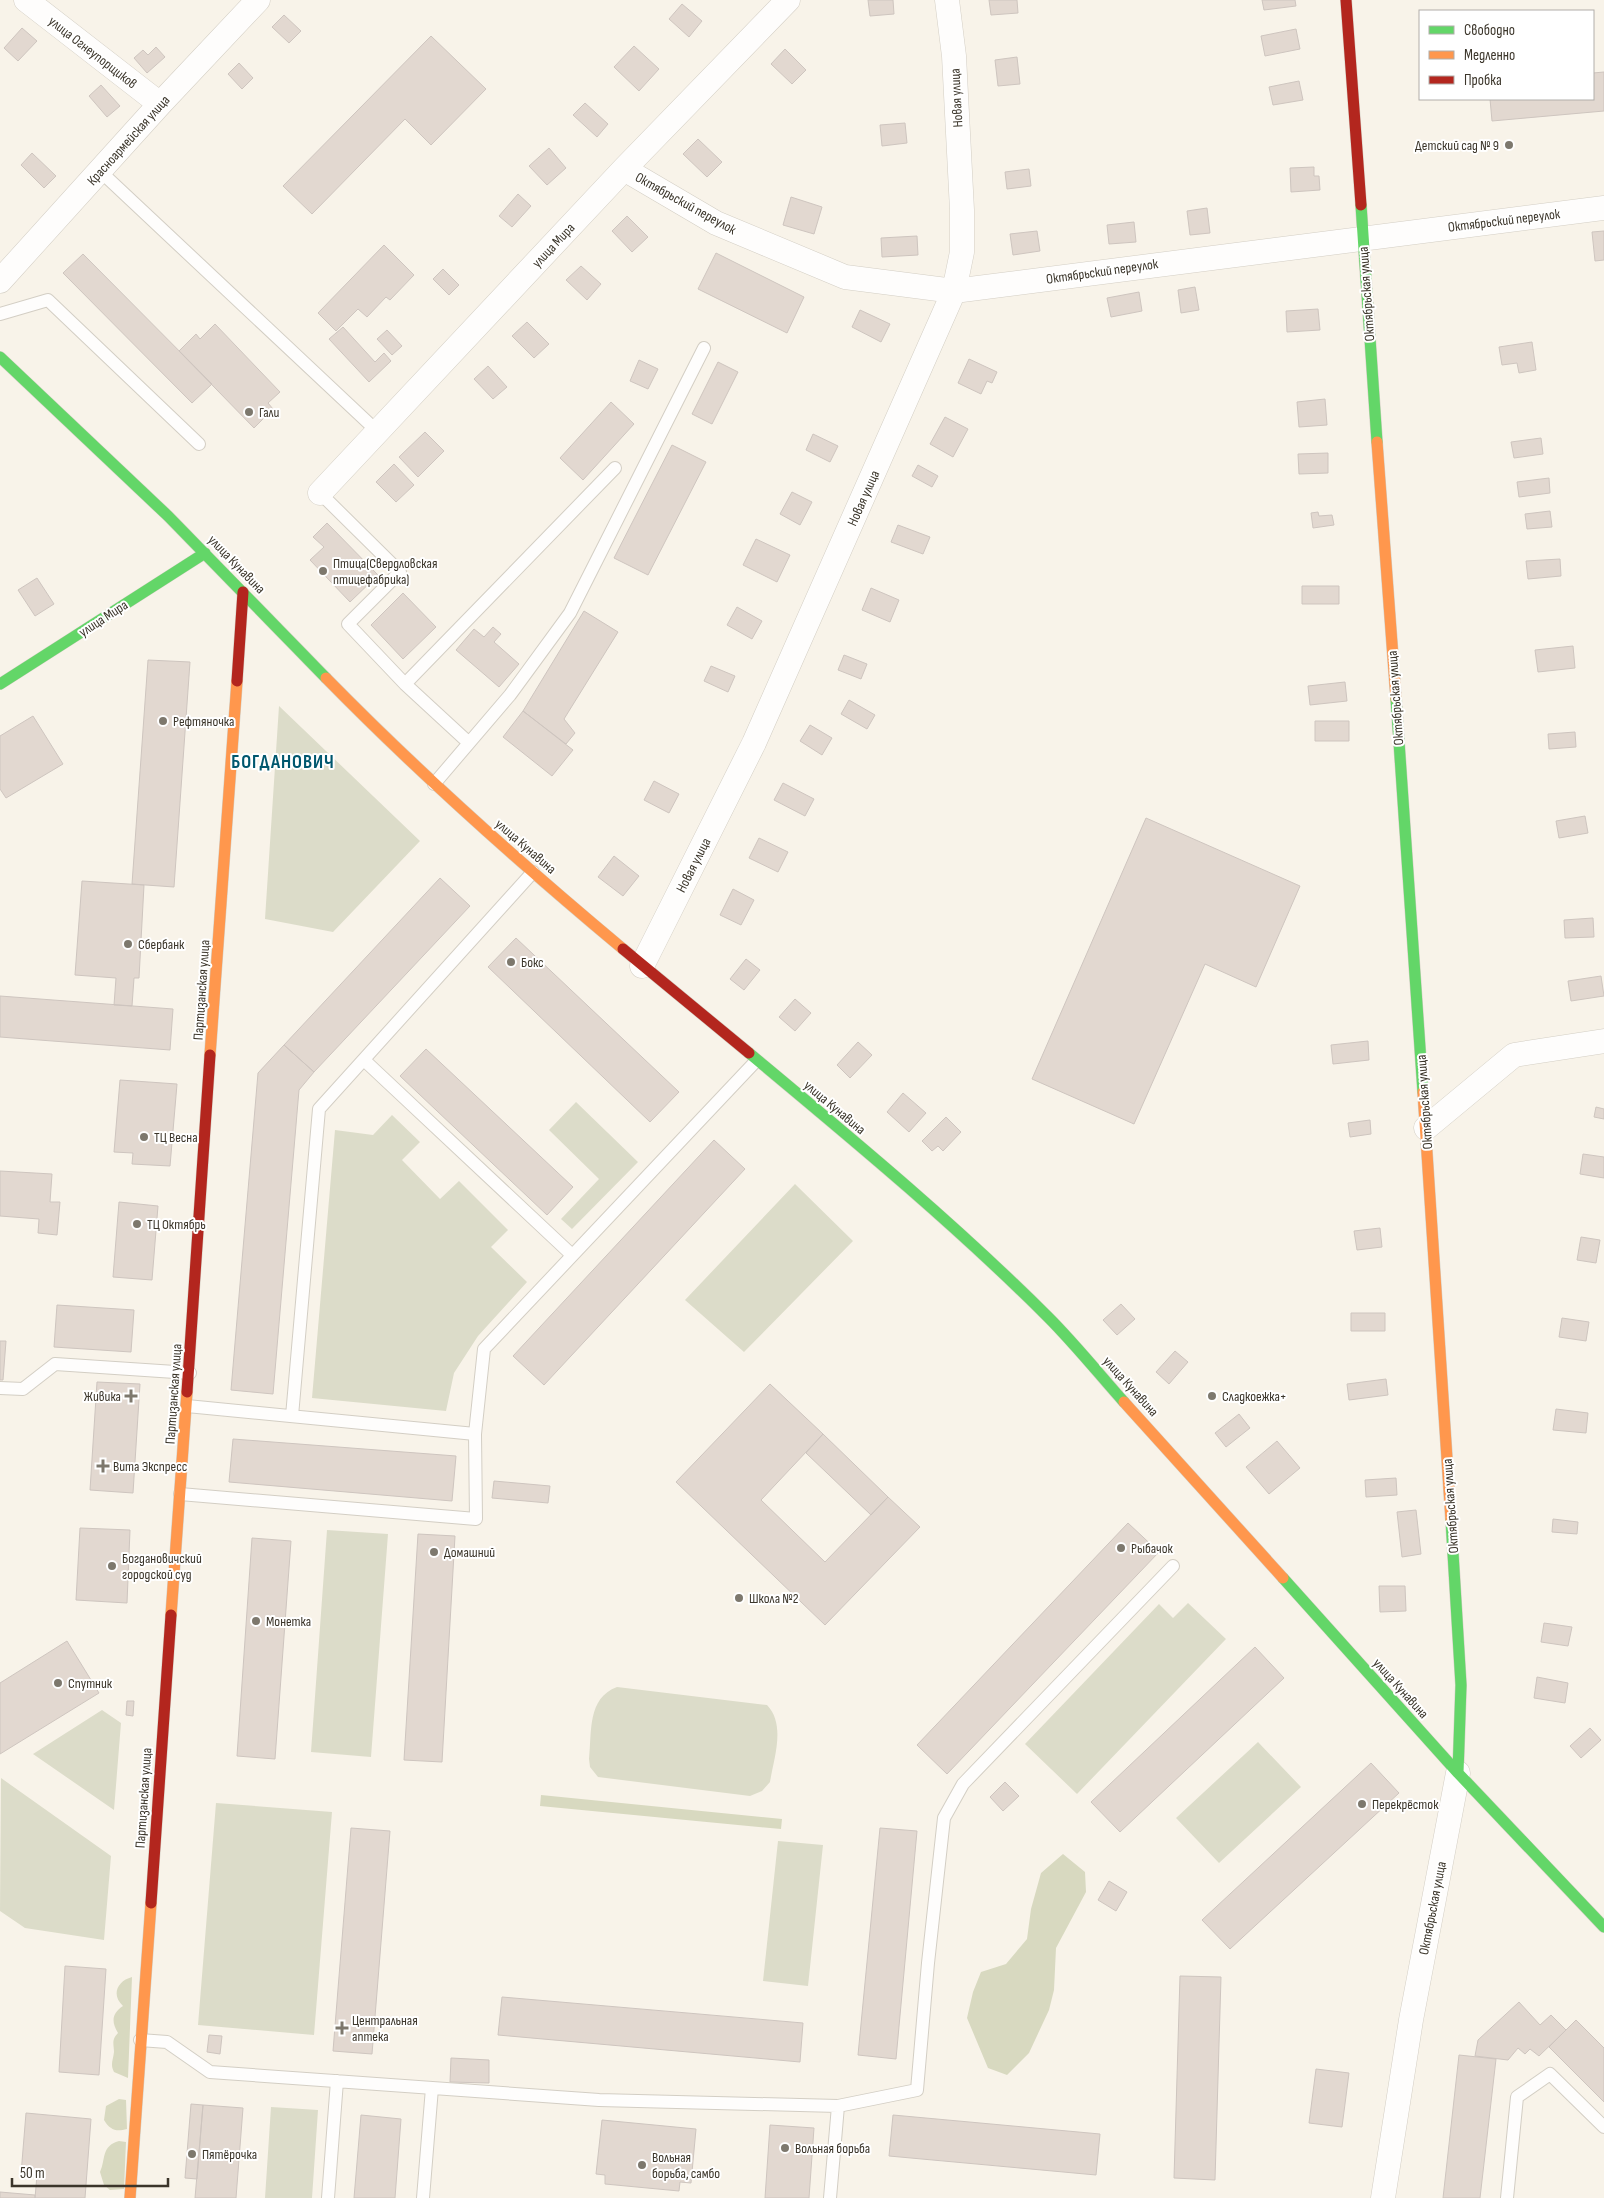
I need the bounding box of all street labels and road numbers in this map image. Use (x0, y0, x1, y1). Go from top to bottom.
street label: улица Огнеупорщиков (45, 13, 140, 92)
street label: Новая улица (946, 68, 967, 128)
street label: Красноармейская улица (83, 92, 173, 189)
street label: Октябрьский переулок (632, 169, 740, 239)
street label: Октябрьский переулок (1447, 205, 1562, 236)
street label: улица Мира (528, 219, 578, 271)
street label: Октябрьская улица (1355, 246, 1378, 342)
street label: Октябрьский переулок (1045, 255, 1160, 288)
street label: Новая улица (844, 468, 883, 529)
street label: улица Кунавина (204, 531, 269, 597)
street label: улица Мира (76, 596, 131, 640)
street label: Октябрьская улица (1384, 650, 1407, 746)
street label: улица Кунавина (492, 815, 560, 877)
street label: Новая улица (672, 835, 714, 895)
street label: Партизанская улица (190, 939, 213, 1041)
street label: Октябрьская улица (1413, 1054, 1436, 1150)
street label: улица Кунавина (800, 1077, 869, 1138)
street label: Партизанская улица (162, 1343, 185, 1445)
street label: улица Кунавина (1099, 1353, 1162, 1420)
street label: Октябрьская улица (1439, 1458, 1462, 1554)
street label: улица Кунавина (1369, 1655, 1432, 1722)
street label: Партизанская улица (132, 1747, 155, 1849)
street label: Октябрьская улица (1415, 1860, 1450, 1956)

